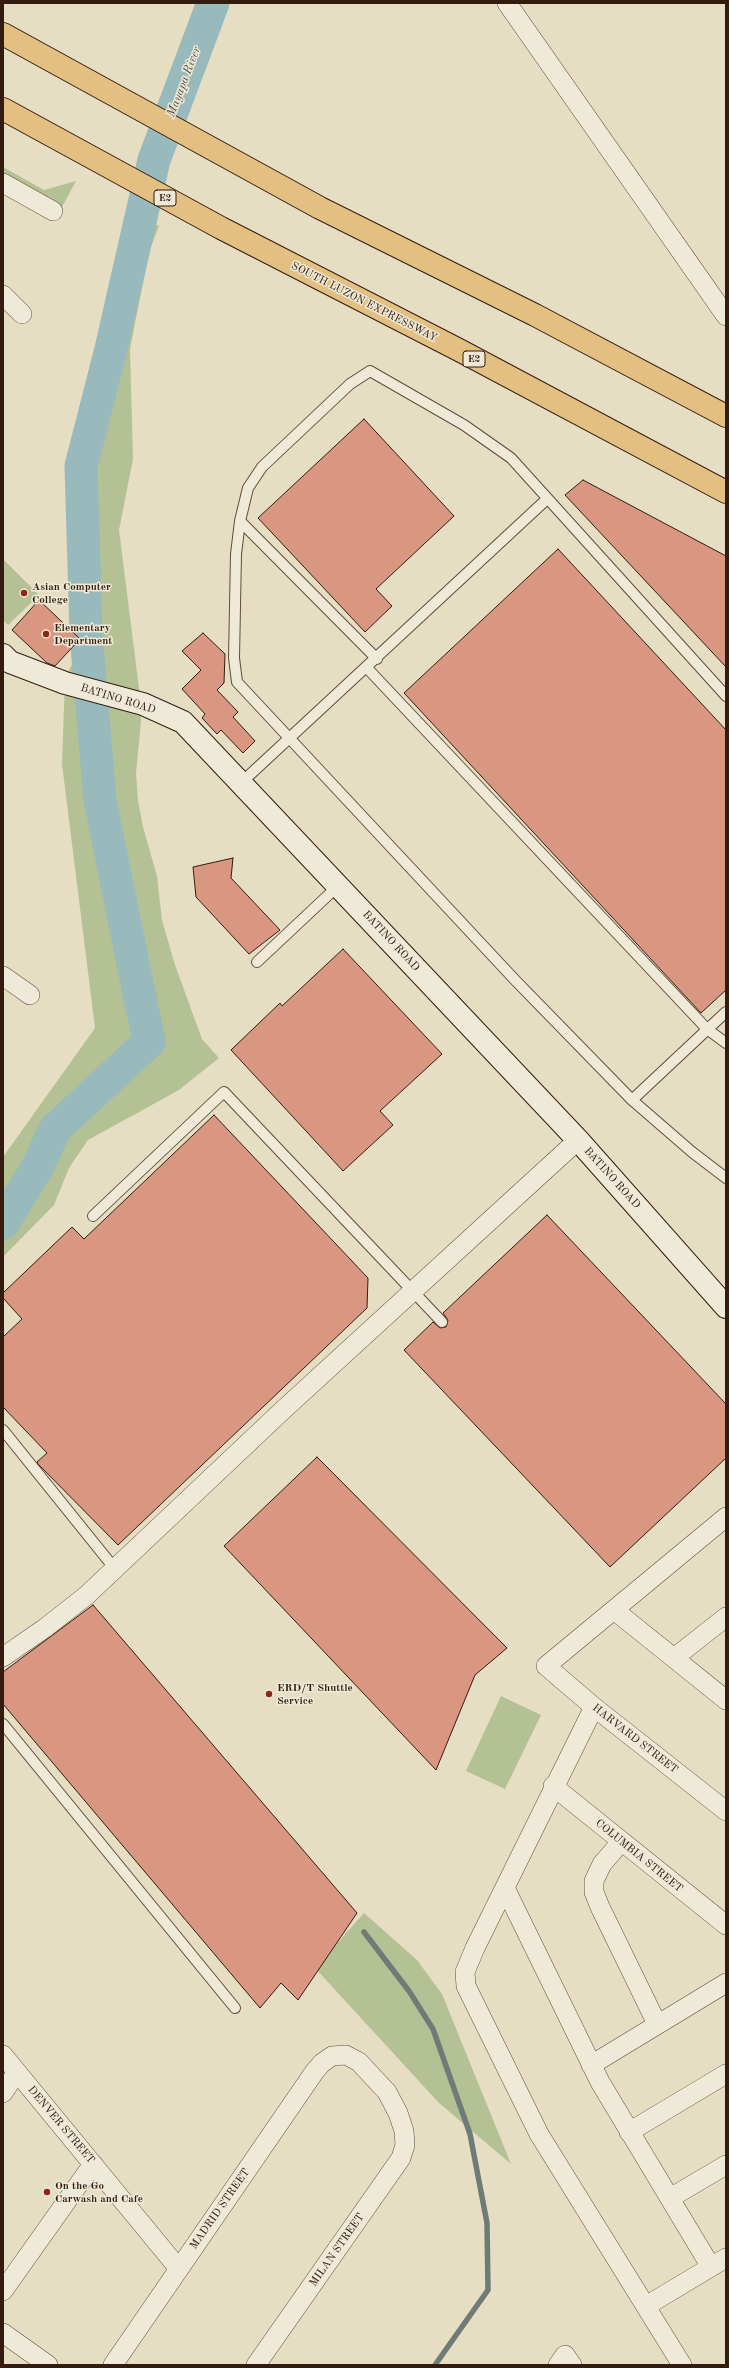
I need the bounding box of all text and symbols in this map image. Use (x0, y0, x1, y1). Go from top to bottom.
water label: Mayapa River (164, 45, 204, 119)
road number: E2 (154, 190, 176, 206)
street label: SOUTH LUZON EXPRESSWAY (289, 259, 439, 345)
road number: E2 (463, 351, 485, 367)
place label: Asian Computer College (32, 580, 111, 606)
marker: Asian Computer College (19, 588, 29, 598)
place label: Elementary Department (54, 621, 112, 647)
marker: Elementary Department (41, 629, 51, 639)
street label: BATINO ROAD (79, 681, 157, 717)
street label: BATINO ROAD (360, 908, 422, 974)
street label: BATINO ROAD (581, 1145, 643, 1211)
place label: ERD/T Shuttle Service (277, 1681, 353, 1707)
marker: ERD/T Shuttle Service (264, 1689, 274, 1699)
street label: HARVARD STREET (589, 1701, 681, 1777)
street label: COLUMBIA STREET (593, 1817, 685, 1895)
street label: DENVER STREET (25, 2084, 97, 2166)
street label: MADRID STREET (187, 2166, 253, 2252)
place label: On the Go Carwash and Cafe (55, 2179, 143, 2205)
marker: On the Go Carwash and Cafe (42, 2187, 52, 2197)
street label: MILAN STREET (307, 2211, 367, 2289)

